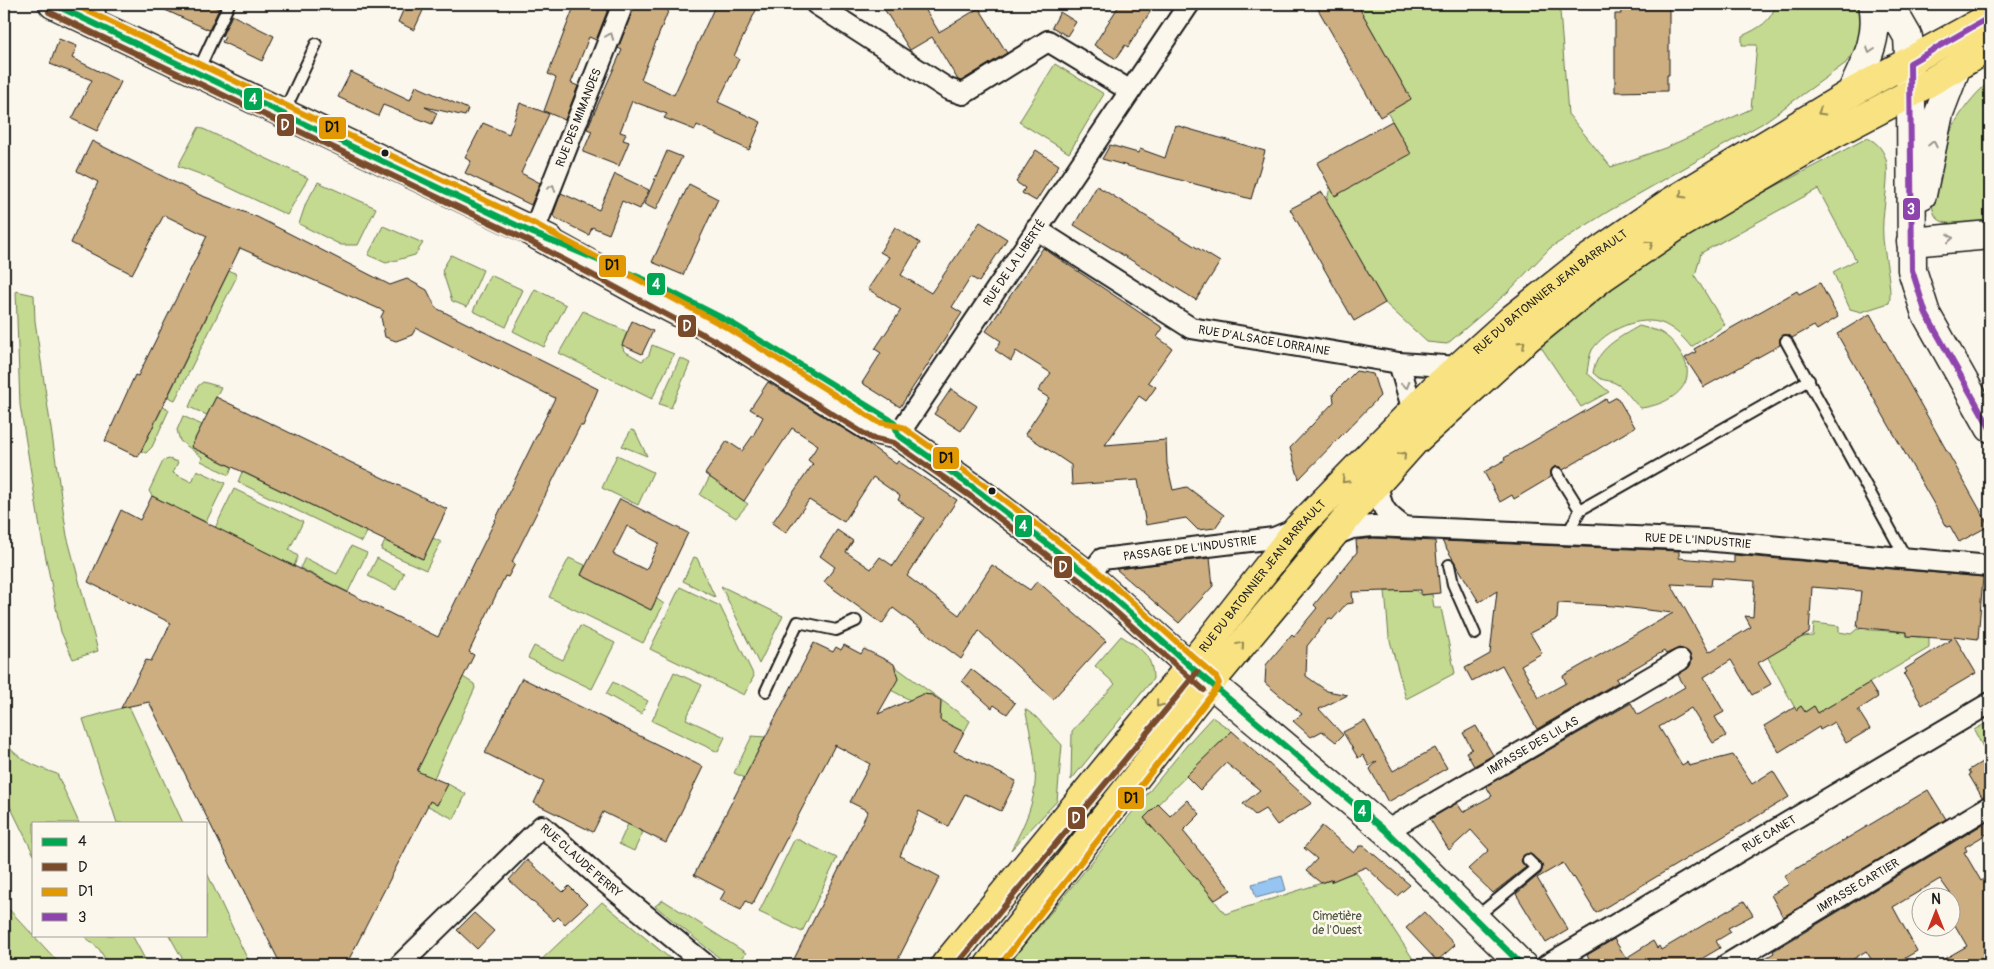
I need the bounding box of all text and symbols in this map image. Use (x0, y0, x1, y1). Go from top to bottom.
one-way arrow (604, 32, 614, 41)
one-way arrow (1866, 45, 1876, 54)
street label: RUE DES MIMANDES (552, 66, 604, 169)
line badge: 4 (243, 87, 263, 111)
text: 4 (249, 91, 258, 108)
one-way arrow (1818, 105, 1827, 115)
line badge: D (276, 113, 295, 137)
line badge: D1 (318, 116, 347, 140)
text: D (281, 117, 290, 134)
text: D1 (325, 119, 339, 136)
one-way arrow (1927, 139, 1938, 148)
unlabelled marker (380, 148, 390, 158)
one-way arrow (546, 184, 556, 193)
one-way arrow (1678, 189, 1687, 199)
line badge: 3 (1902, 197, 1921, 221)
text: 3 (1907, 201, 1915, 218)
street label: RUE DE LA LIBERTÉ (980, 216, 1049, 309)
street label: RUE DU BATONNIER JEAN BARRAULT (1470, 226, 1631, 358)
one-way arrow (1947, 233, 1955, 244)
one-way arrow (1644, 241, 1654, 250)
line badge: D1 (598, 254, 627, 278)
text: D1 (605, 257, 619, 274)
line badge: 4 (646, 272, 666, 296)
text: 4 (652, 276, 661, 293)
line badge: D (677, 314, 697, 338)
text: D (683, 318, 692, 335)
street label: RUE D'ALSACE LORRAINE (1197, 322, 1331, 359)
one-way arrow (1516, 341, 1525, 350)
one-way arrow (1400, 380, 1410, 388)
line badge: D1 (932, 446, 960, 470)
text: D1 (939, 450, 953, 467)
one-way arrow (1397, 451, 1406, 460)
one-way arrow (1342, 474, 1351, 483)
unlabelled marker (987, 486, 997, 496)
street label: RUE DU BATONNIER JEAN BARRAULT (1196, 496, 1329, 656)
line badge: 4 (1014, 514, 1033, 538)
text: 4 (1019, 518, 1028, 535)
street label: RUE DE L'INDUSTRIE (1645, 530, 1752, 552)
street label: PASSAGE DE L'INDUSTRIE (1122, 533, 1258, 564)
line badge: D (1053, 555, 1073, 579)
text: D (1059, 559, 1068, 576)
one-way arrow (1236, 642, 1245, 651)
one-way arrow (1157, 698, 1165, 707)
street label: IMPASSE DES LILAS (1485, 713, 1581, 778)
line badge: D1 (1117, 786, 1145, 810)
text: D1 (1124, 790, 1138, 807)
line badge: 4 (1353, 799, 1372, 823)
text: 4 (1358, 803, 1367, 820)
line badge: D (1067, 806, 1086, 830)
text: D (1072, 810, 1081, 827)
street label: RUE CANET (1739, 812, 1799, 855)
street label: RUE CLAUDE PERRY (537, 821, 625, 901)
legend (32, 822, 208, 936)
text: 4 (78, 832, 87, 851)
street label: IMPASSE CARTIER (1814, 855, 1902, 916)
text: D (78, 858, 87, 877)
text: D1 (78, 882, 93, 901)
north arrow (1912, 886, 1962, 936)
text: N (1931, 891, 1941, 908)
text: 3 (78, 908, 86, 927)
park label: Cimetière de l'Ouest (1312, 909, 1362, 938)

